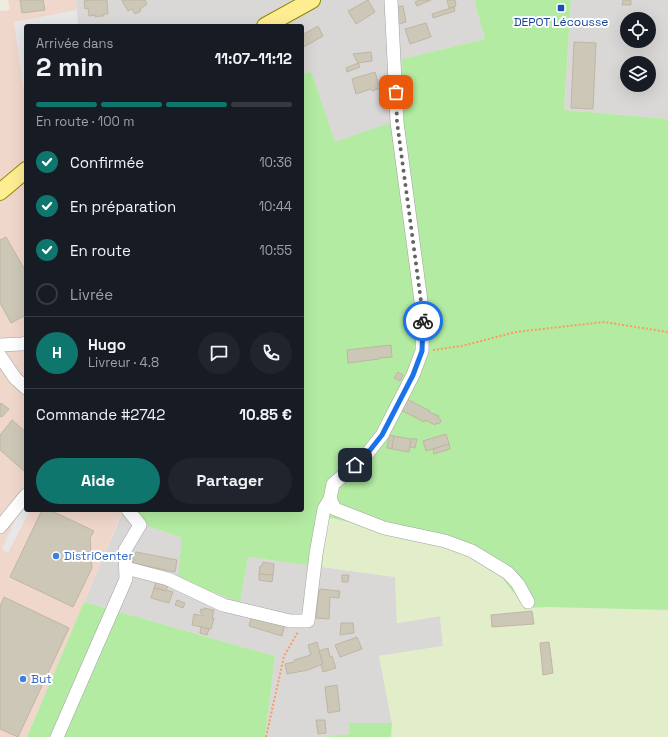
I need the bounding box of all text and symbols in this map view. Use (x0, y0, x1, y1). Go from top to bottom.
marker: DEPOT Lécousse (556, 3, 566, 13)
map controls (620, 12, 656, 92)
button: locate (620, 12, 656, 48)
place label: DEPOT Lécousse (514, 14, 608, 30)
text: Arrivée dans (36, 35, 113, 52)
text: 11:07–11:12 (214, 49, 292, 68)
text: 2 min (36, 50, 103, 84)
button: layers (620, 56, 656, 92)
pin (379, 75, 413, 109)
icon: bag (385, 81, 407, 103)
text: En route · 100 m (36, 113, 134, 130)
icon: check (36, 151, 58, 173)
text: Confirmée (70, 153, 144, 172)
text: 10:36 (259, 154, 292, 171)
icon: check (36, 195, 58, 217)
text: En préparation (70, 197, 176, 216)
text: 10:44 (259, 198, 292, 215)
icon: check (36, 239, 58, 261)
text: En route (70, 241, 131, 260)
text: 10:55 (259, 242, 292, 259)
text: Livrée (70, 285, 113, 304)
courier (403, 301, 443, 341)
icon: bike (412, 310, 434, 332)
button: chat (198, 332, 240, 374)
button: phone (250, 332, 292, 374)
text: Hugo (88, 335, 126, 354)
text: H (52, 343, 62, 362)
text: Livreur · 4.8 (88, 354, 159, 371)
text: Commande #2742 (36, 405, 165, 424)
text: 10.85 € (239, 405, 292, 424)
pin (338, 448, 372, 482)
icon: home (344, 454, 366, 476)
button: Aide (36, 458, 160, 504)
button: Partager (168, 458, 292, 504)
place label: DistriCenter (64, 548, 133, 564)
marker: DistriCenter (51, 551, 61, 561)
place label: But (31, 671, 52, 687)
marker: But (18, 674, 28, 684)

